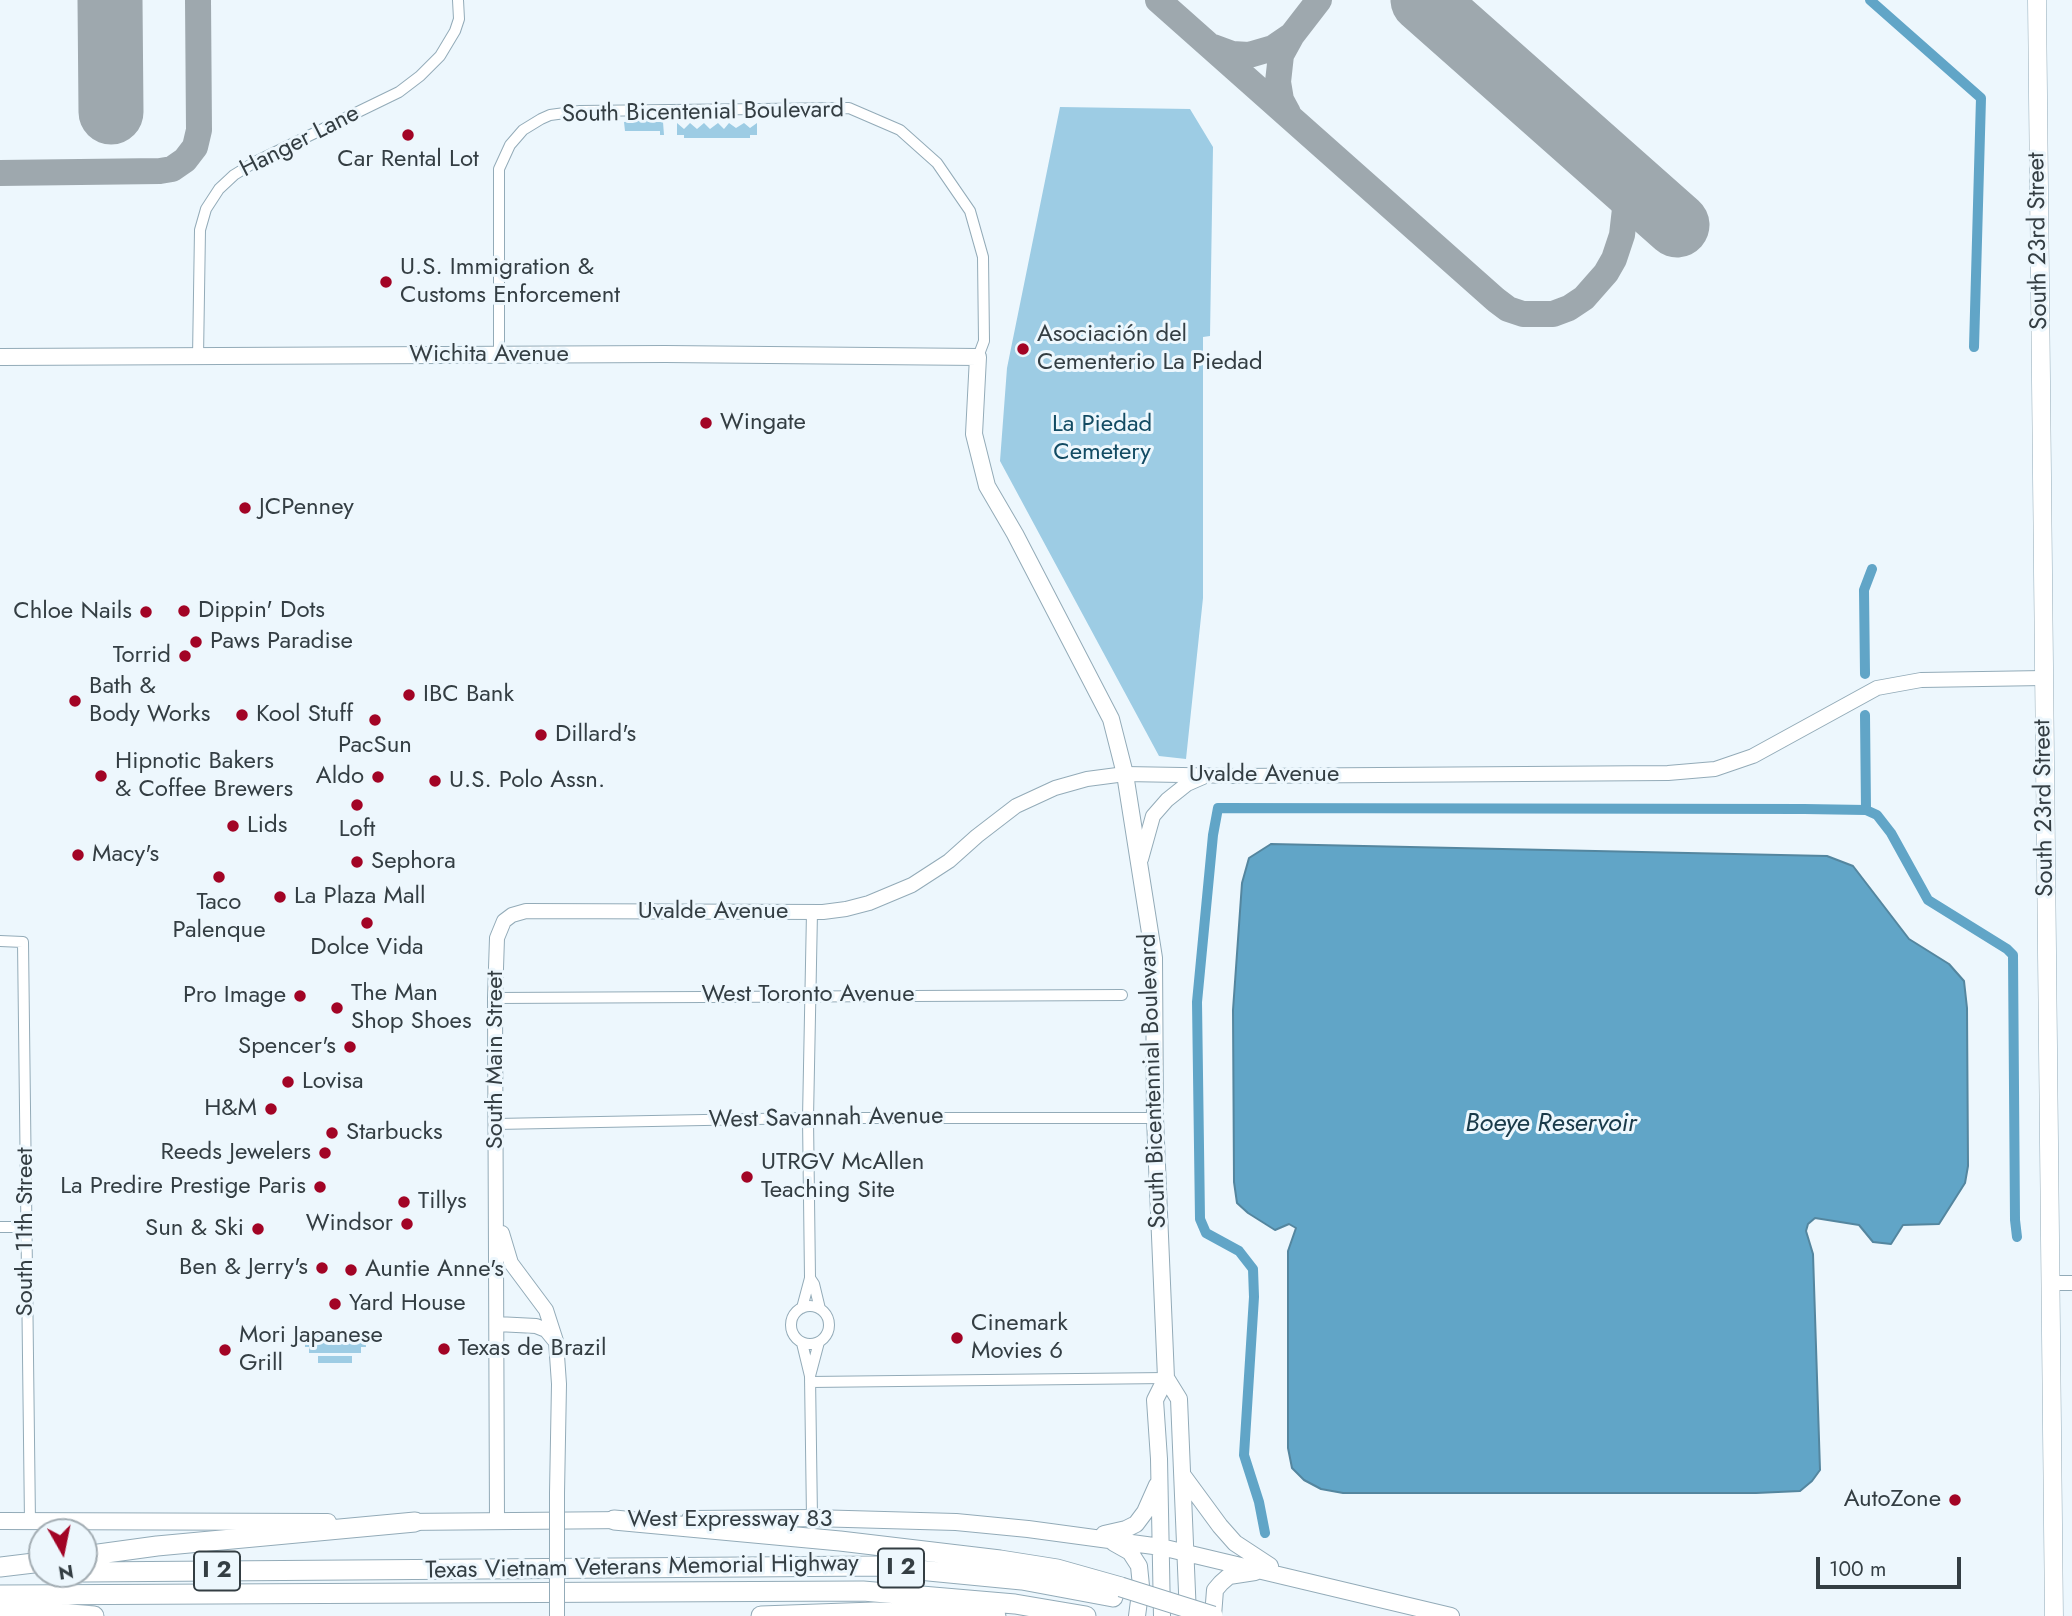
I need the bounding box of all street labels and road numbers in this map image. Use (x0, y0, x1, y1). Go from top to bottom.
street label: South Bicentenial Boulevard (562, 96, 844, 130)
street label: Hanger Lane (236, 100, 364, 184)
street label: South 23rd Street (2023, 152, 2055, 330)
street label: Wichita Avenue (409, 341, 569, 369)
street label: South 23rd Street (2029, 719, 2061, 897)
street label: Uvalde Avenue (1189, 761, 1339, 789)
street label: Uvalde Avenue (638, 898, 788, 926)
street label: South Bicentennial Boulevard (1134, 933, 1174, 1229)
street label: South Main Street (482, 971, 510, 1149)
street label: West Toronto Avenue (701, 981, 915, 1009)
street label: West Savannah Avenue (708, 1103, 944, 1135)
street label: South 11th Street (12, 1148, 40, 1316)
street label: West Expressway 83 (628, 1506, 832, 1534)
road number: I 2 (878, 1548, 924, 1588)
street label: Texas Vietnam Veterans Memorial Highway (425, 1550, 859, 1586)
road number: I 2 (194, 1552, 240, 1590)

